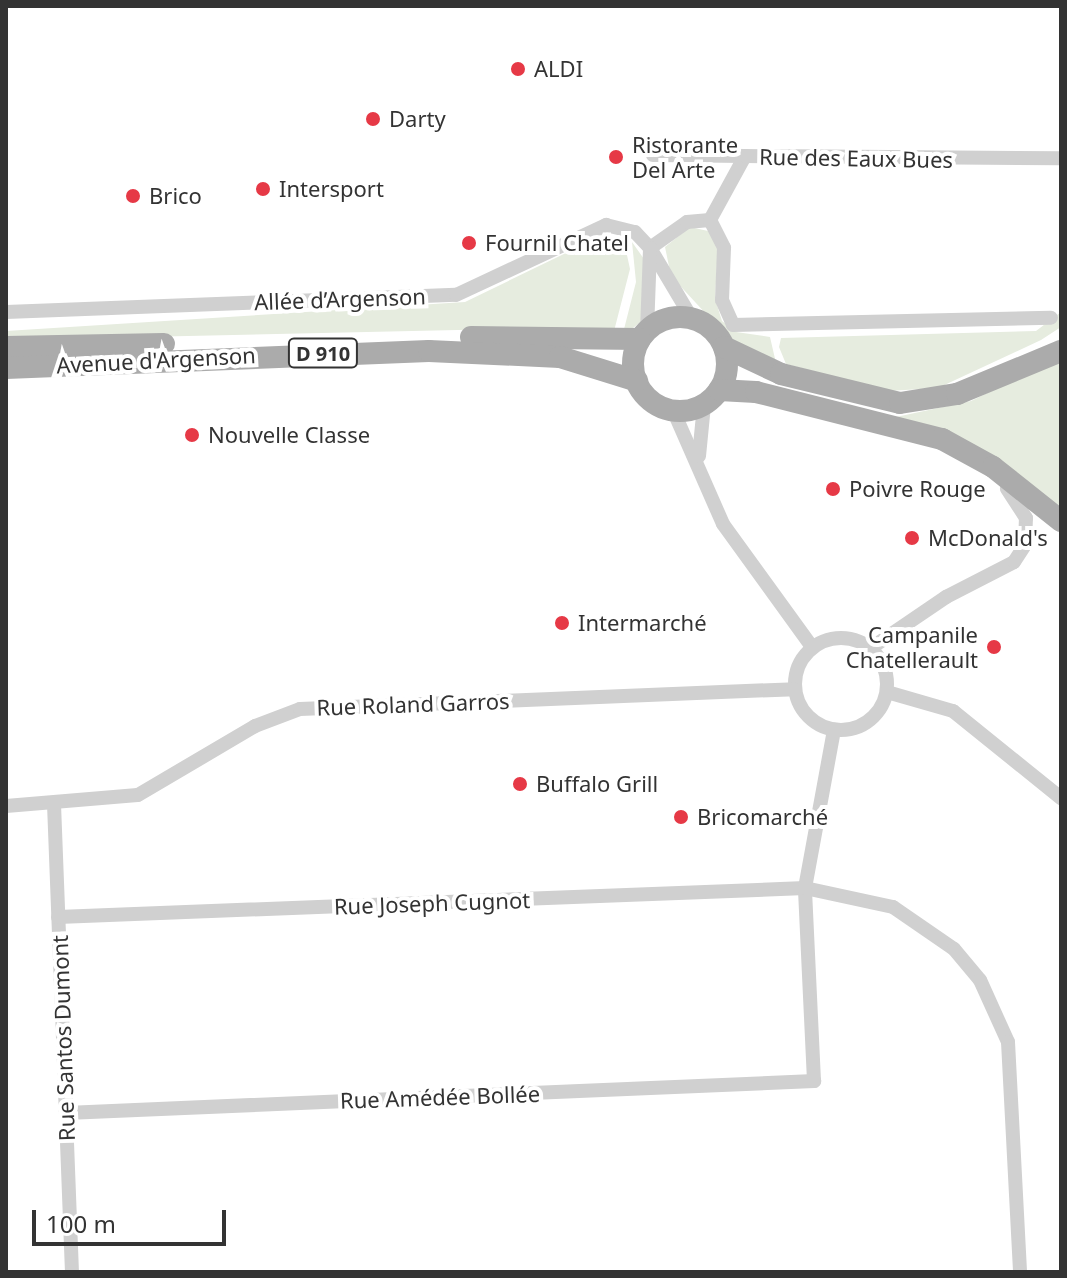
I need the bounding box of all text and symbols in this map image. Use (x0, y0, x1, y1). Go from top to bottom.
place label: ALDI (534, 56, 583, 82)
marker: ALDI (509, 60, 527, 78)
place label: Darty (389, 106, 446, 132)
marker: Darty (364, 110, 382, 128)
place label: Ristorante Del Arte (632, 131, 738, 182)
street label: Rue des Eaux Bues (759, 143, 953, 173)
marker: Ristorante Del Arte (607, 148, 625, 166)
place label: Intersport (279, 176, 384, 202)
marker: Intersport (254, 180, 272, 198)
place label: Brico (149, 183, 202, 209)
marker: Brico (124, 187, 142, 205)
place label: Fournil Chatel (485, 230, 629, 256)
marker: Fournil Chatel (460, 234, 478, 252)
street label: Allée d’Argenson (254, 283, 426, 315)
road number: D 910 (287, 337, 359, 369)
street label: Avenue d'Argenson (56, 342, 256, 378)
place label: Nouvelle Classe (208, 422, 370, 448)
marker: Nouvelle Classe (183, 426, 201, 444)
place label: Poivre Rouge (849, 476, 986, 502)
marker: Poivre Rouge (824, 480, 842, 498)
place label: McDonald's (928, 525, 1048, 551)
marker: McDonald's (903, 529, 921, 547)
place label: Intermarché (578, 610, 707, 636)
marker: Intermarché (553, 614, 571, 632)
place label: Campanile Chatellerault (846, 621, 978, 672)
marker: Campanile Chatellerault (985, 638, 1003, 656)
street label: Rue Roland Garros (316, 687, 510, 721)
place label: Buffalo Grill (536, 771, 658, 797)
marker: Buffalo Grill (511, 775, 529, 793)
place label: Bricomarché (697, 804, 828, 830)
marker: Bricomarché (672, 808, 690, 826)
street label: Rue Joseph Cugnot (333, 886, 531, 920)
street label: Rue Santos Dumont (46, 935, 80, 1141)
street label: Rue Amédée Bollée (339, 1080, 541, 1114)
scale bar (36, 1194, 230, 1244)
text: 100 m (46, 1207, 116, 1240)

